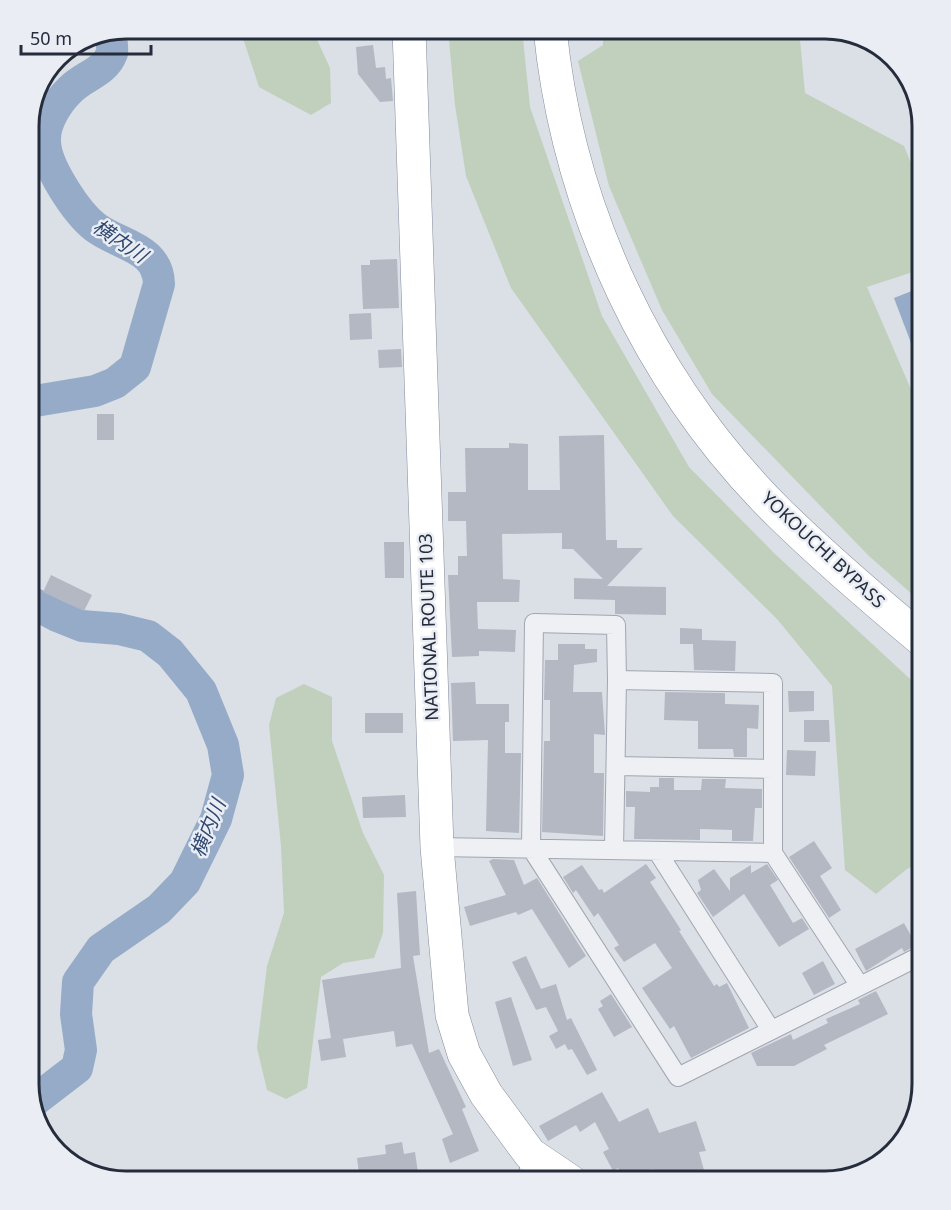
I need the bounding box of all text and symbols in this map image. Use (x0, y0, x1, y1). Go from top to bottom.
scale bar (21, 18, 152, 56)
text: 50 m (30, 26, 72, 50)
water label: 横内川 (88, 213, 154, 270)
street label: YOKOUCHI BYPASS (757, 486, 891, 613)
street label: NATIONAL ROUTE 103 (413, 533, 443, 721)
water label: 横内川 (184, 793, 232, 861)

